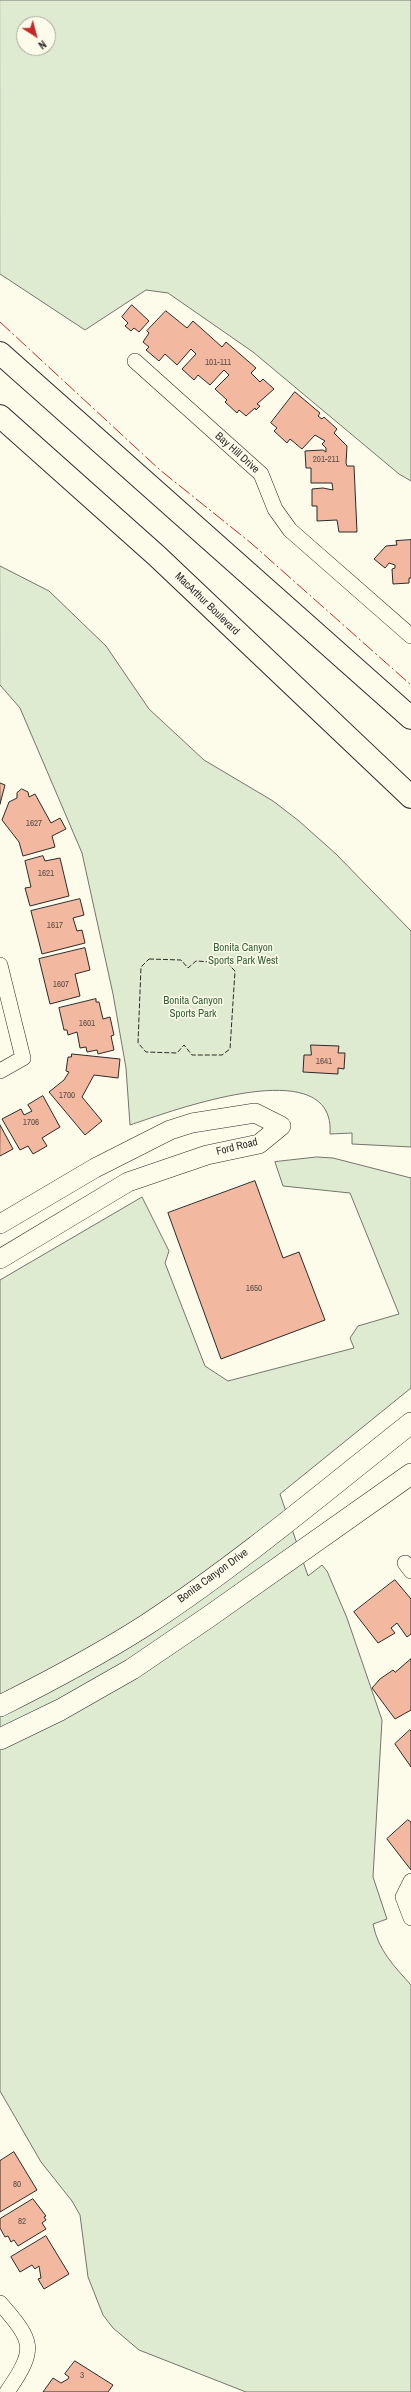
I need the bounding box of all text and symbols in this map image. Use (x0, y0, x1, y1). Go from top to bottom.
north arrow (16, 16, 56, 56)
text: N (36, 37, 49, 52)
house number: 101-111 (205, 358, 231, 368)
street label: Bay Hill Drive (212, 430, 262, 476)
house number: 201-211 (313, 455, 339, 465)
street label: MacArthur Boulevard (172, 570, 242, 638)
house number: 1627 (26, 819, 42, 829)
house number: 1621 (38, 869, 54, 879)
house number: 1617 (47, 921, 63, 931)
park label: Bonita Canyon Sports Park West (208, 941, 278, 967)
house number: 1607 (53, 980, 69, 990)
park label: Bonita Canyon Sports Park (163, 994, 223, 1020)
house number: 1601 (79, 1019, 95, 1029)
house number: 1641 (316, 1057, 332, 1067)
house number: 1700 (59, 1091, 75, 1101)
house number: 1706 (23, 1118, 39, 1128)
street label: Ford Road (215, 1135, 259, 1159)
house number: 1650 (246, 1284, 262, 1294)
street label: Bonita Canyon Drive (175, 1546, 251, 1606)
house number: 80 (13, 2180, 21, 2190)
house number: 82 (18, 2217, 26, 2227)
house number: 3 (80, 2371, 84, 2381)

